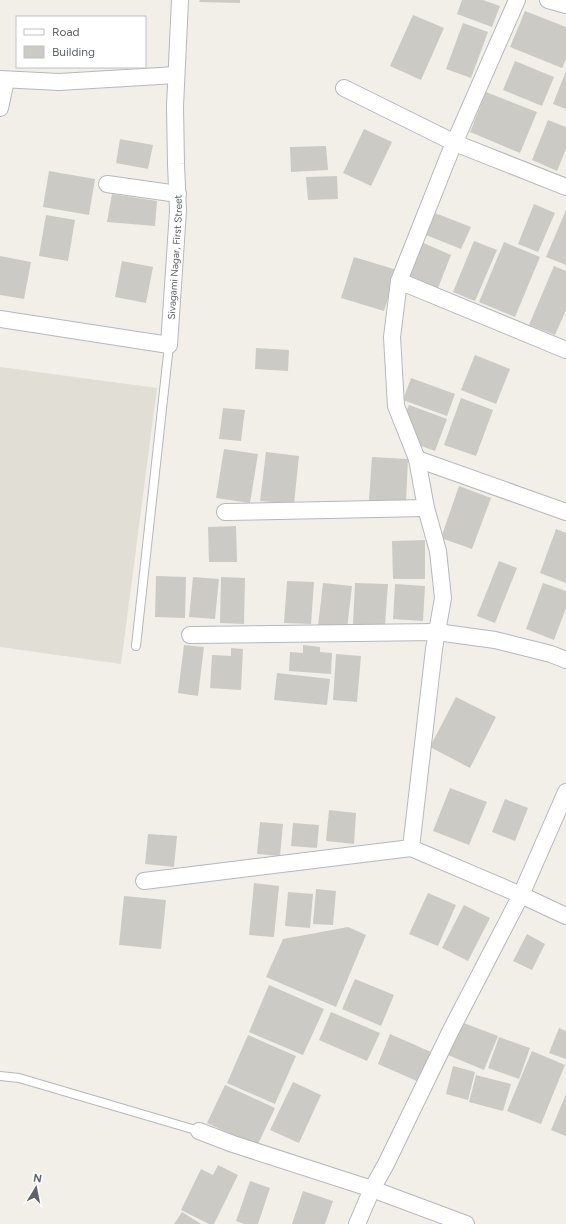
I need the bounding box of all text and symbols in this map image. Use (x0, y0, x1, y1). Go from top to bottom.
legend (16, 16, 146, 68)
text: Road (52, 25, 80, 39)
text: Building (52, 45, 95, 59)
street label: Sivagami Nagar, First Street (165, 194, 185, 320)
north arrow (16, 1168, 56, 1208)
text: N (32, 1172, 43, 1186)

